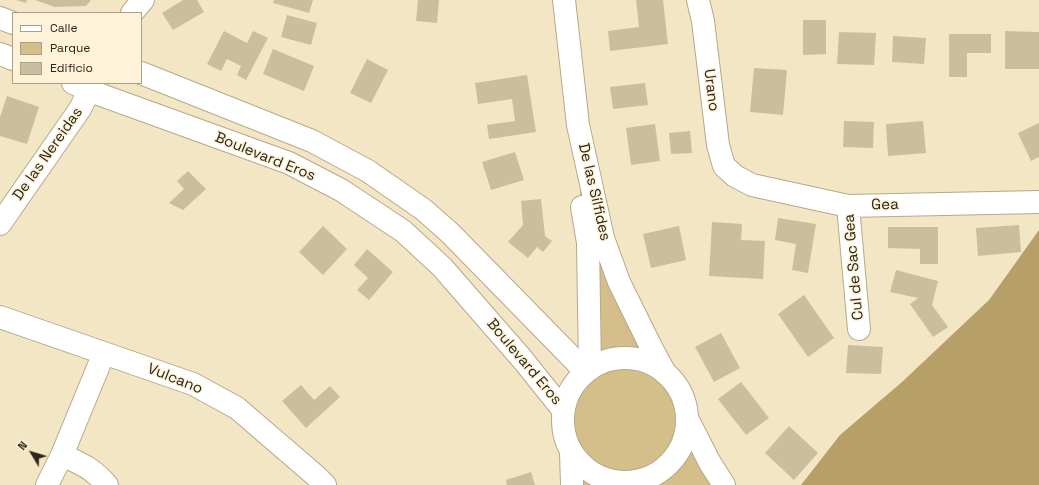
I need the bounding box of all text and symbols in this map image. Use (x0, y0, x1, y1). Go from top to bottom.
legend (12, 12, 142, 84)
text: Calle (50, 20, 78, 36)
text: Parque (50, 40, 90, 56)
text: Edificio (50, 60, 93, 76)
street label: Urano (699, 68, 723, 112)
street label: De las Nereidas (9, 104, 87, 204)
street label: Boulevard Eros (212, 129, 318, 185)
street label: De las Sílfides (574, 141, 614, 243)
street label: Gea (871, 196, 899, 214)
street label: Cul de Sac Gea (840, 213, 868, 321)
street label: Boulevard Eros (483, 315, 565, 409)
street label: Vulcano (145, 360, 205, 398)
north arrow (12, 433, 52, 473)
text: N (15, 438, 30, 453)

